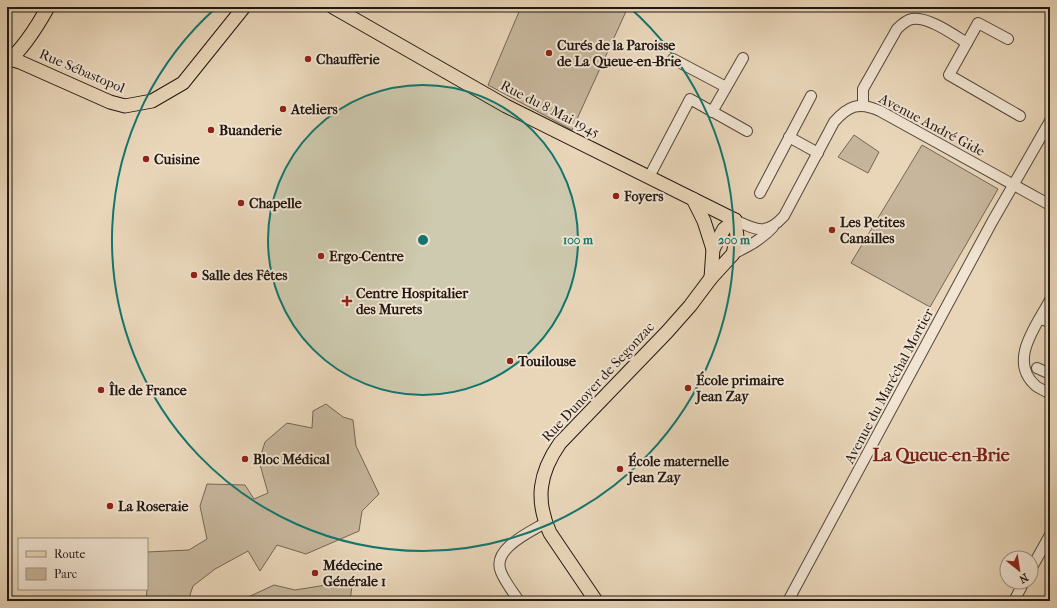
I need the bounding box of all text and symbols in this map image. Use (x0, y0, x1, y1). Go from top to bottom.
place label: Curés de la Paroisse de La Queue-en-Brie (557, 37, 681, 70)
street label: Rue Sébastopol (37, 45, 128, 97)
marker: Curés de la Paroisse de La Queue-en-Brie (544, 48, 554, 58)
place label: Chaufferie (316, 51, 380, 68)
marker: Chaufferie (303, 54, 313, 64)
street label: Rue du 8 Mai 1945 (498, 77, 602, 141)
street label: Avenue André Gide (875, 90, 988, 160)
place label: Ateliers (290, 101, 339, 118)
marker: Ateliers (278, 104, 288, 114)
place label: Buanderie (219, 122, 282, 139)
marker: Buanderie (206, 125, 216, 135)
place label: Cuisine (154, 151, 200, 168)
marker: Cuisine (141, 154, 151, 164)
place label: Foyers (623, 188, 664, 205)
marker: Foyers (611, 191, 621, 201)
place label: Chapelle (249, 195, 302, 212)
marker: Chapelle (236, 198, 246, 208)
place label: Les Petites Canailles (840, 214, 906, 247)
marker: Les Petites Canailles (827, 225, 837, 235)
centre of rings (416, 233, 430, 247)
text: 100 m (563, 233, 594, 247)
text: 200 m (718, 233, 751, 247)
place label: Ergo-Centre (329, 248, 404, 265)
marker: Ergo-Centre (316, 251, 326, 261)
place label: Salle des Fêtes (202, 267, 288, 284)
marker: Salle des Fêtes (189, 270, 199, 280)
place label: Centre Hospitalier des Murets (356, 285, 469, 318)
marker: Centre Hospitalier des Murets (341, 295, 353, 307)
street label: Avenue du Maréchal Mortier (840, 305, 937, 468)
street label: Rue Dunoyer de Segonzac (538, 319, 658, 445)
place label: Touilouse (517, 353, 576, 370)
marker: Touilouse (505, 356, 515, 366)
place label: École primaire Jean Zay (694, 371, 784, 405)
place label: Île de France (109, 381, 187, 399)
marker: École primaire Jean Zay (683, 383, 693, 393)
marker: Île de France (96, 385, 106, 395)
district label: La Queue-en-Brie (872, 445, 1010, 466)
place label: Bloc Médical (253, 451, 330, 468)
place label: École maternelle Jean Zay (626, 452, 729, 486)
marker: Bloc Médical (240, 454, 250, 464)
marker: École maternelle Jean Zay (615, 464, 625, 474)
place label: La Roseraie (118, 498, 189, 515)
marker: La Roseraie (105, 501, 115, 511)
legend (18, 538, 148, 590)
text: Route (54, 547, 86, 561)
north arrow (999, 550, 1039, 590)
place label: Médecine Générale 1 (322, 557, 386, 590)
text: Parc (54, 567, 77, 581)
marker: Médecine Générale 1 (310, 568, 320, 578)
text: N (1016, 571, 1031, 586)

